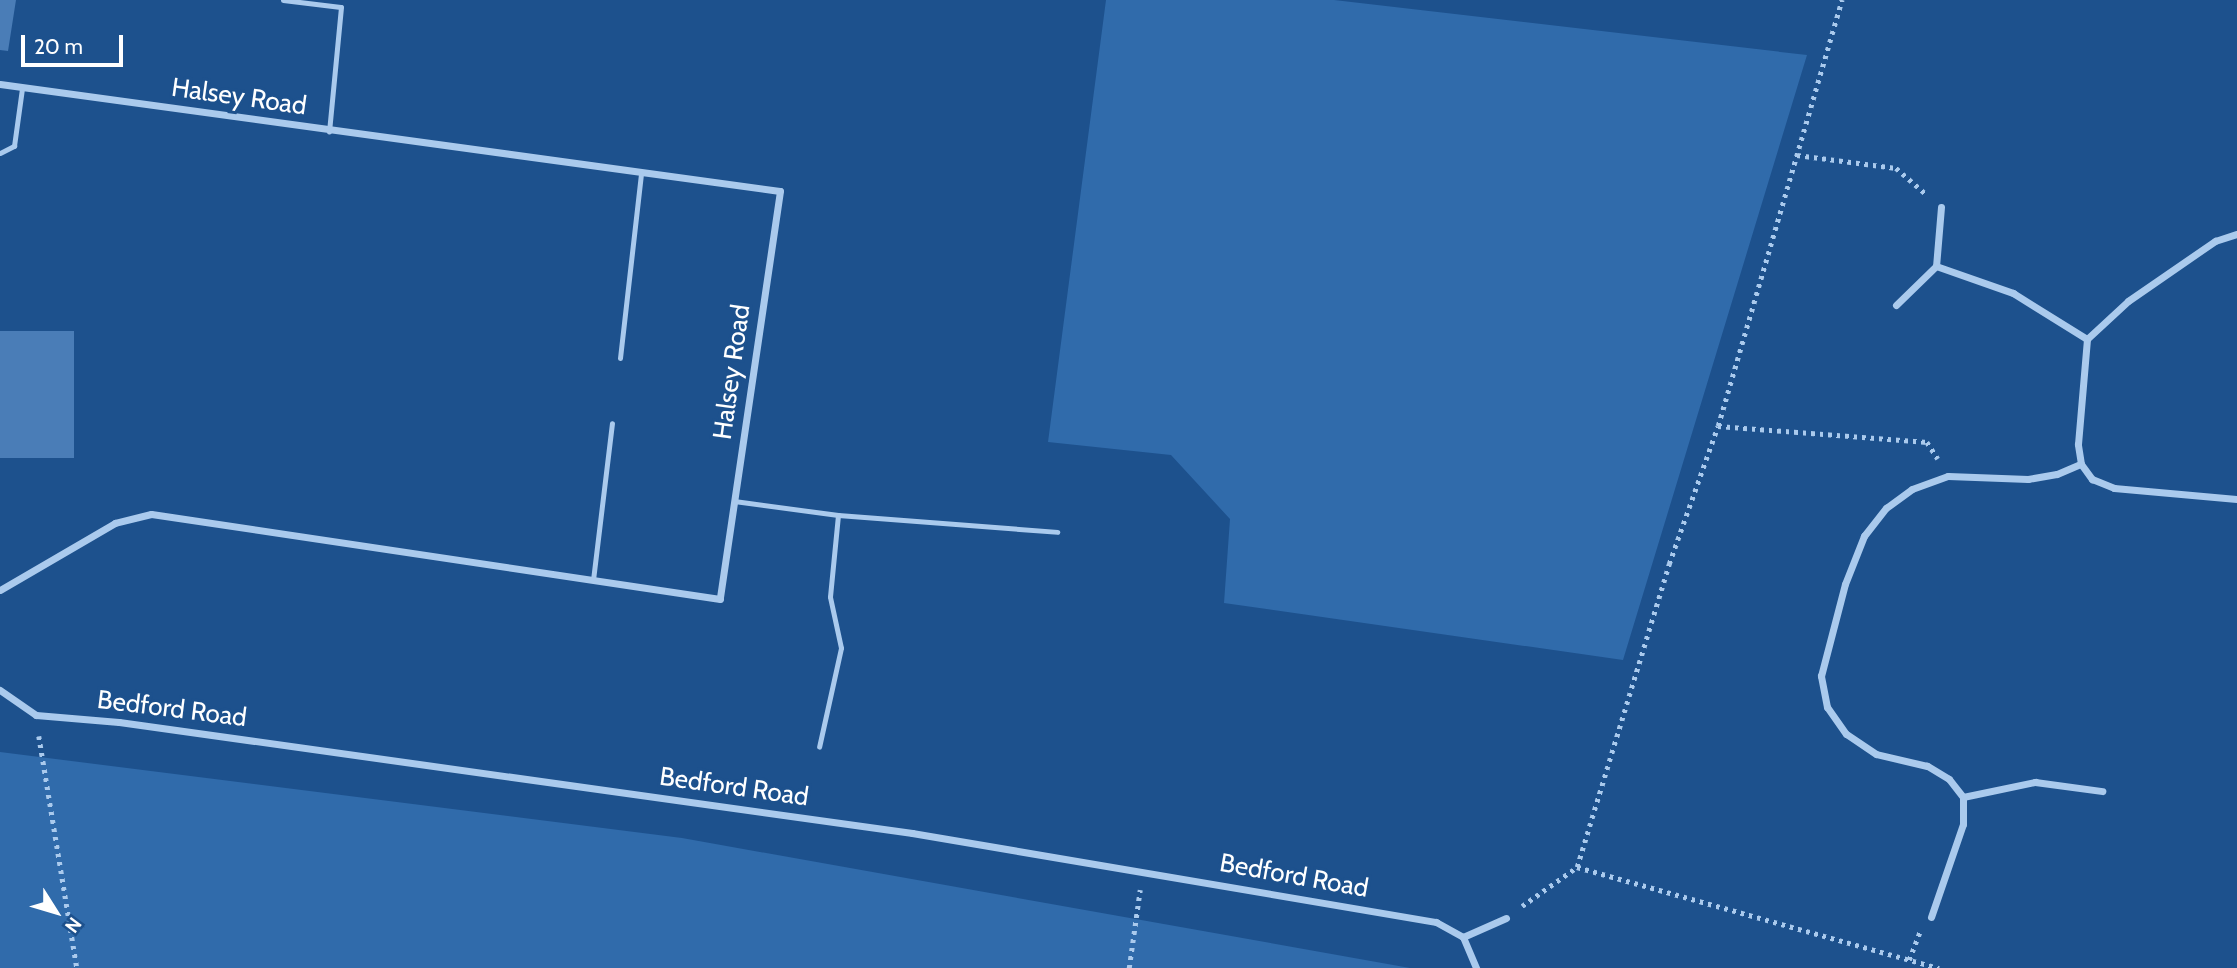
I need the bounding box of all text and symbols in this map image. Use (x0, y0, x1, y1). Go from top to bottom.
scale bar (24, 21, 126, 65)
text: 20 m (34, 34, 83, 59)
street label: Halsey Road (169, 72, 309, 122)
street label: Halsey Road (707, 302, 757, 442)
street label: Bedford Road (95, 684, 249, 734)
street label: Bedford Road (657, 761, 811, 813)
street label: Bedford Road (1217, 848, 1371, 904)
north arrow (21, 877, 91, 947)
text: N (60, 913, 86, 937)

